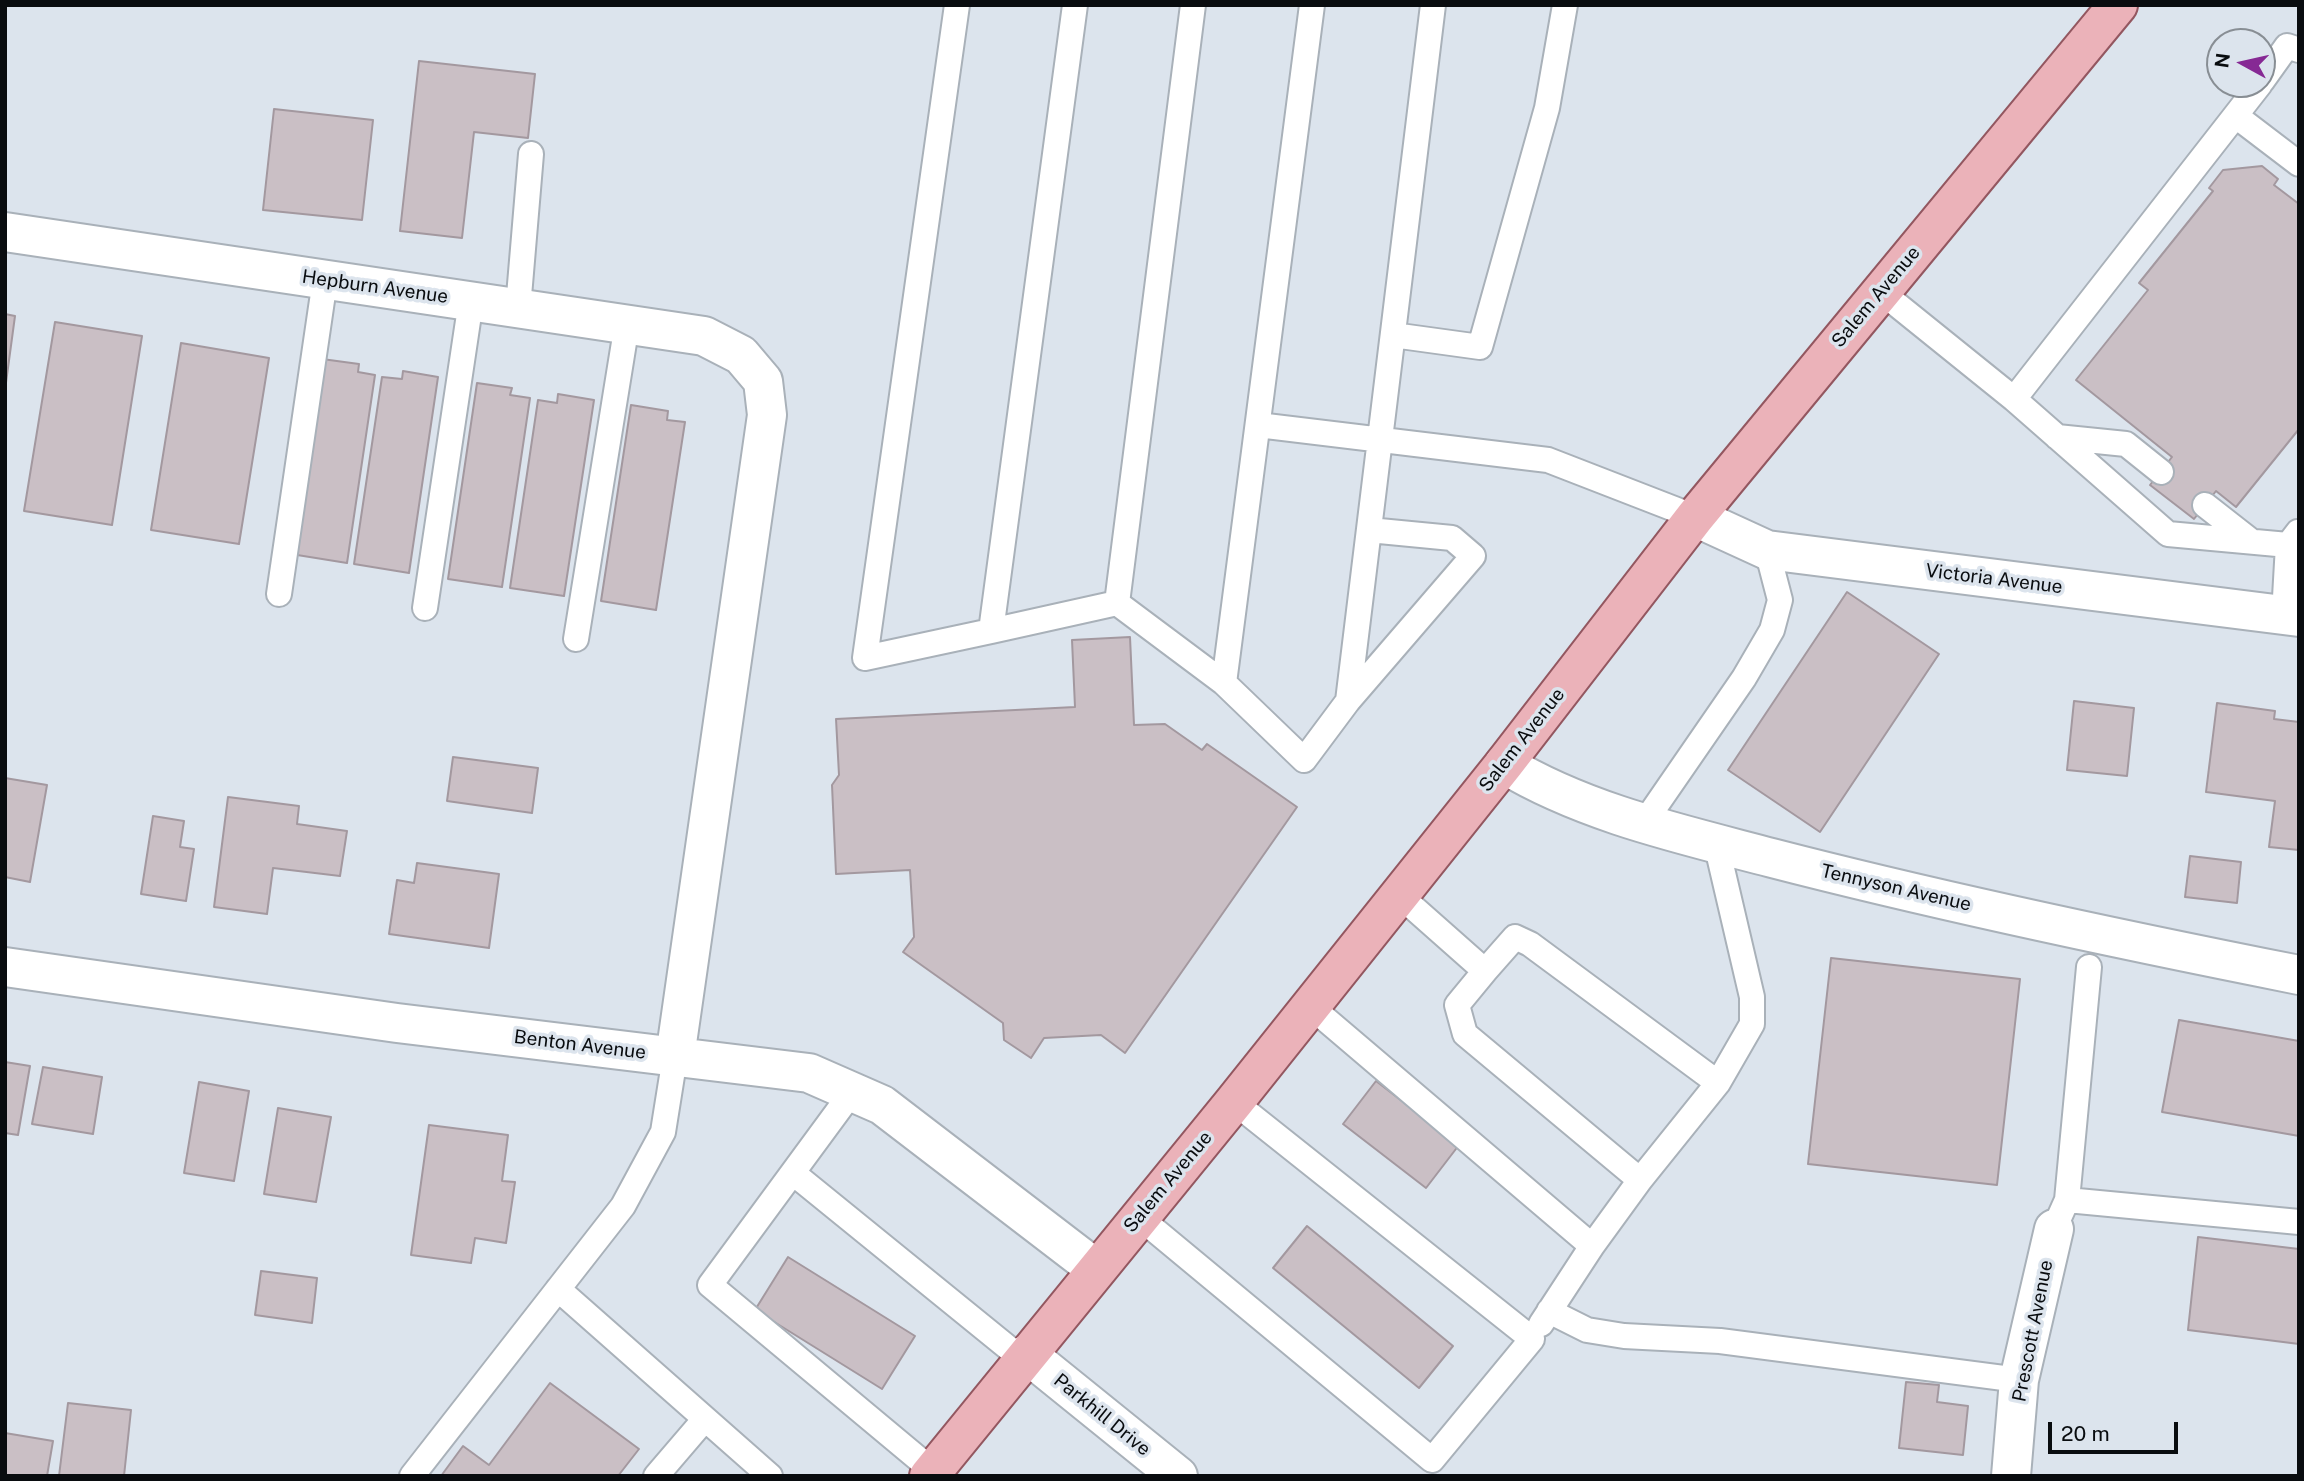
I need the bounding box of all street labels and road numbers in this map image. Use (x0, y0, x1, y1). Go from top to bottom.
street label: Salem Avenue (1827, 242, 1925, 352)
street label: Hepburn Avenue (301, 265, 449, 309)
street label: Victoria Avenue (1924, 559, 2064, 599)
street label: Salem Avenue (1474, 684, 1570, 796)
street label: Tennyson Avenue (1819, 860, 1973, 916)
street label: Benton Avenue (513, 1026, 647, 1064)
street label: Salem Avenue (1119, 1127, 1217, 1237)
street label: Prescott Avenue (2008, 1258, 2058, 1404)
street label: Parkhill Drive (1049, 1369, 1155, 1461)

